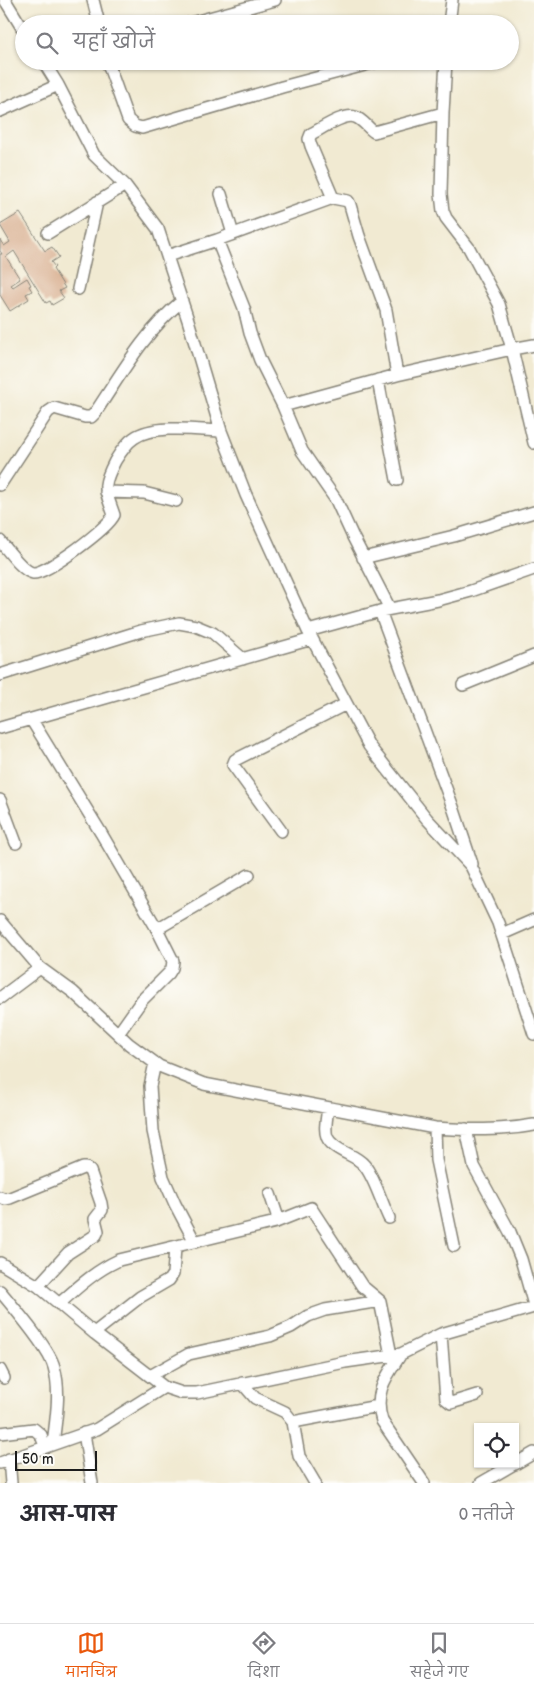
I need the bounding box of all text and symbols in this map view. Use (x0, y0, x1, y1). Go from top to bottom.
search box (15, 15, 519, 70)
icon: search (33, 29, 61, 57)
text: यहाँ खोजें (73, 31, 155, 54)
map controls (474, 1423, 519, 1468)
button: locate (474, 1423, 519, 1468)
scale bar (15, 1448, 98, 1471)
text: 50 m (22, 1451, 54, 1468)
text: आस-पास (20, 1502, 116, 1527)
text: 0 नतीजे (459, 1506, 514, 1525)
tab: मानचित्र (65, 1629, 117, 1688)
tab: दिशा (248, 1629, 279, 1688)
tab: सहेजे गए (410, 1629, 469, 1688)

